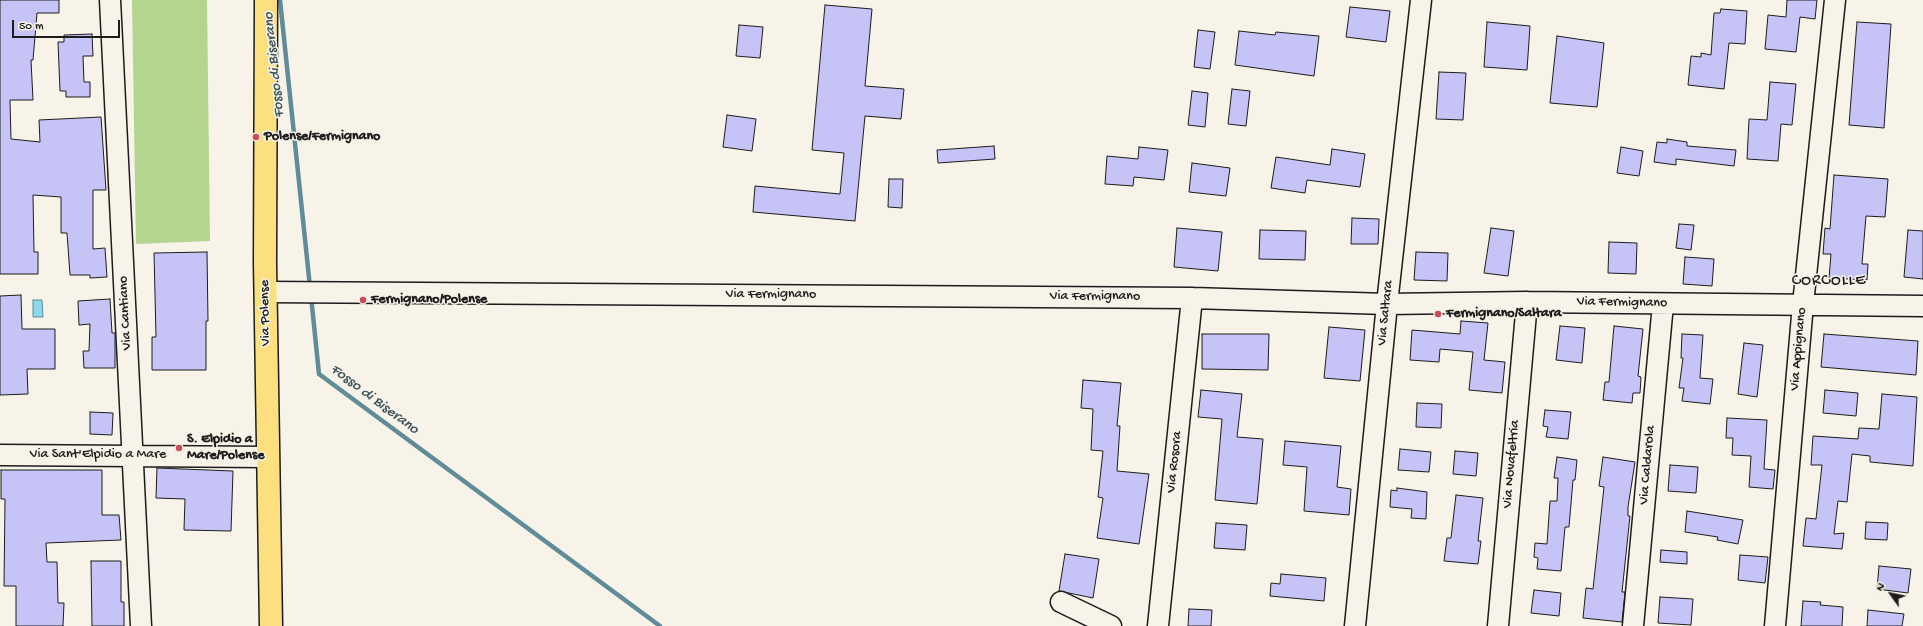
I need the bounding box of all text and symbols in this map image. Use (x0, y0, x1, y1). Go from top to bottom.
water label: Fosso di Biserano (260, 11, 290, 119)
scale bar (14, 12, 122, 38)
text: 50 m (19, 20, 44, 34)
place label: Polense/Fermignano (264, 129, 380, 145)
marker: Polense/Fermignano (251, 132, 261, 142)
district label: CORCOLLE (1792, 272, 1866, 292)
street label: Via Cantiano (116, 275, 136, 351)
street label: Via Polense (257, 280, 275, 346)
street label: Via Saltara (1374, 280, 1398, 346)
street label: Via Fermignano (726, 287, 816, 303)
street label: Via Fermignano (1050, 289, 1140, 305)
place label: Fermignano/Polense (371, 292, 487, 308)
street label: Via Fermignano (1577, 294, 1667, 312)
marker: Fermignano/Polense (358, 295, 368, 305)
place label: Fermignano/Saltara (1446, 306, 1562, 322)
street label: Via Appignano (1787, 307, 1811, 391)
marker: Fermignano/Saltara (1433, 309, 1443, 319)
water label: Fosso di Biserano (326, 361, 422, 439)
street label: Via Novafeltria (1500, 419, 1524, 509)
street label: Via Caldarola (1636, 425, 1660, 505)
street label: Via Rosora (1163, 430, 1187, 494)
place label: S. Elpidio a Mare/Polense (187, 432, 264, 464)
marker: S. Elpidio a Mare/Polense (174, 443, 184, 453)
street label: Via Sant'Elpidio a Mare (30, 447, 166, 463)
north arrow (1871, 574, 1911, 614)
text: N (1874, 581, 1888, 594)

